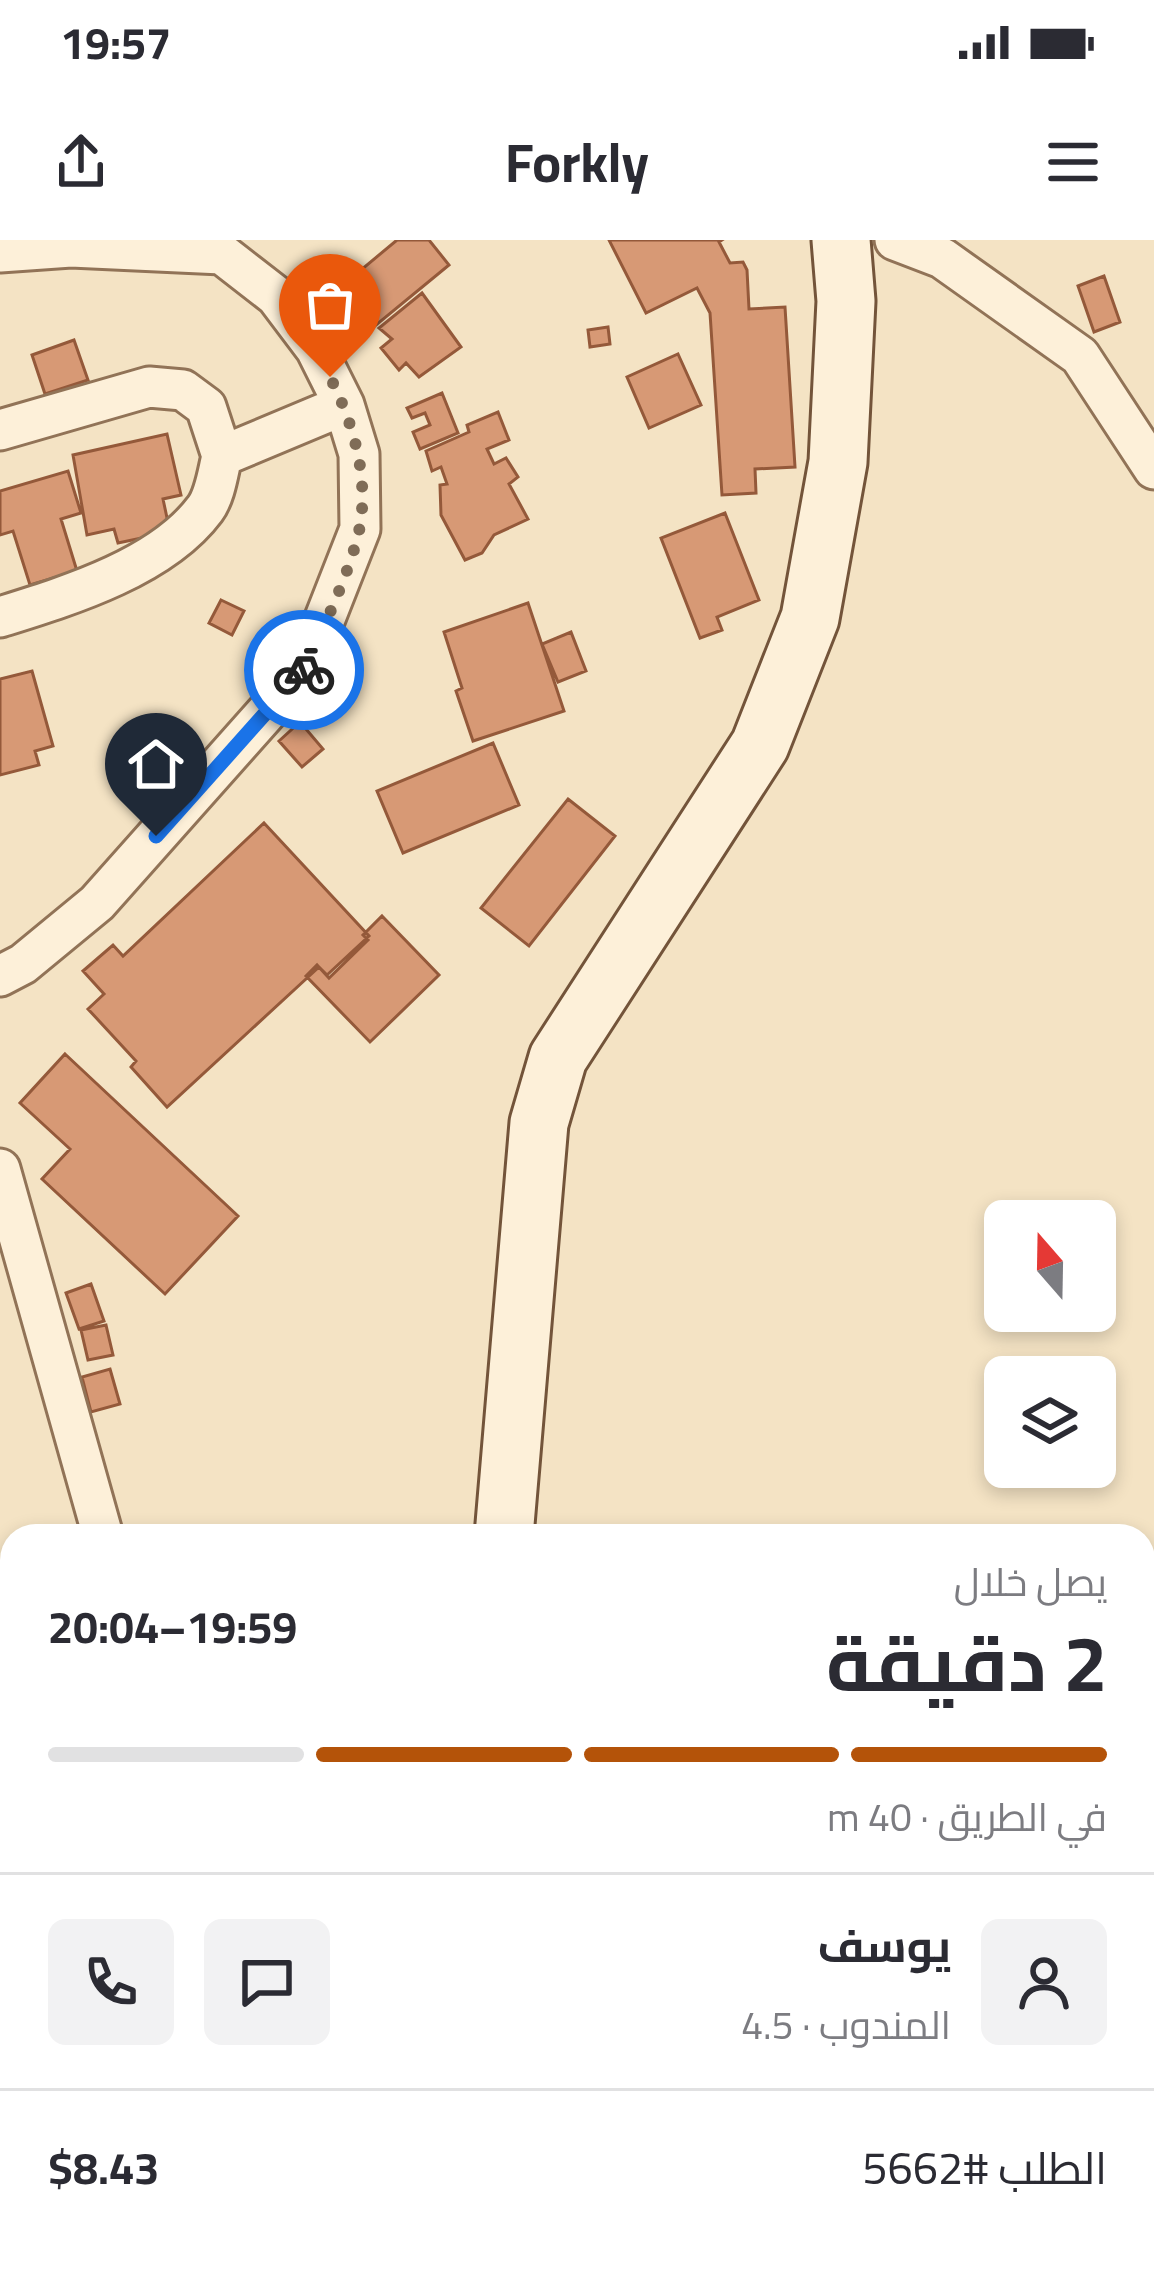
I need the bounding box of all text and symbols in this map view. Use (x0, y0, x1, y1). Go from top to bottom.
text: 19:57 (60, 0, 171, 85)
text: Forkly (505, 112, 649, 213)
icon: share (48, 129, 114, 195)
icon: menu (1040, 129, 1106, 195)
pin (279, 254, 381, 377)
icon: bag (297, 272, 363, 338)
courier (244, 610, 364, 730)
icon: bike (271, 637, 337, 703)
pin (105, 713, 207, 836)
icon: home (123, 731, 189, 797)
north arrow (984, 1200, 1116, 1332)
map controls (984, 1200, 1116, 1488)
button: layers (984, 1356, 1116, 1488)
text: يصل خلال (954, 1545, 1107, 1618)
text: 19:59–20:04 (48, 1584, 297, 1669)
text: 2 دقيقة (826, 1589, 1107, 1736)
text: في الطريق · 40 m (827, 1780, 1107, 1853)
text: يوسف (817, 1903, 951, 1988)
button: phone (48, 1919, 174, 2045)
button: chat (204, 1919, 330, 2045)
button: person (981, 1919, 1107, 2045)
text: المندوب · 4.5 (741, 1988, 951, 2061)
text: $8.43 (48, 2125, 159, 2210)
text: الطلب #5662 (862, 2125, 1107, 2210)

